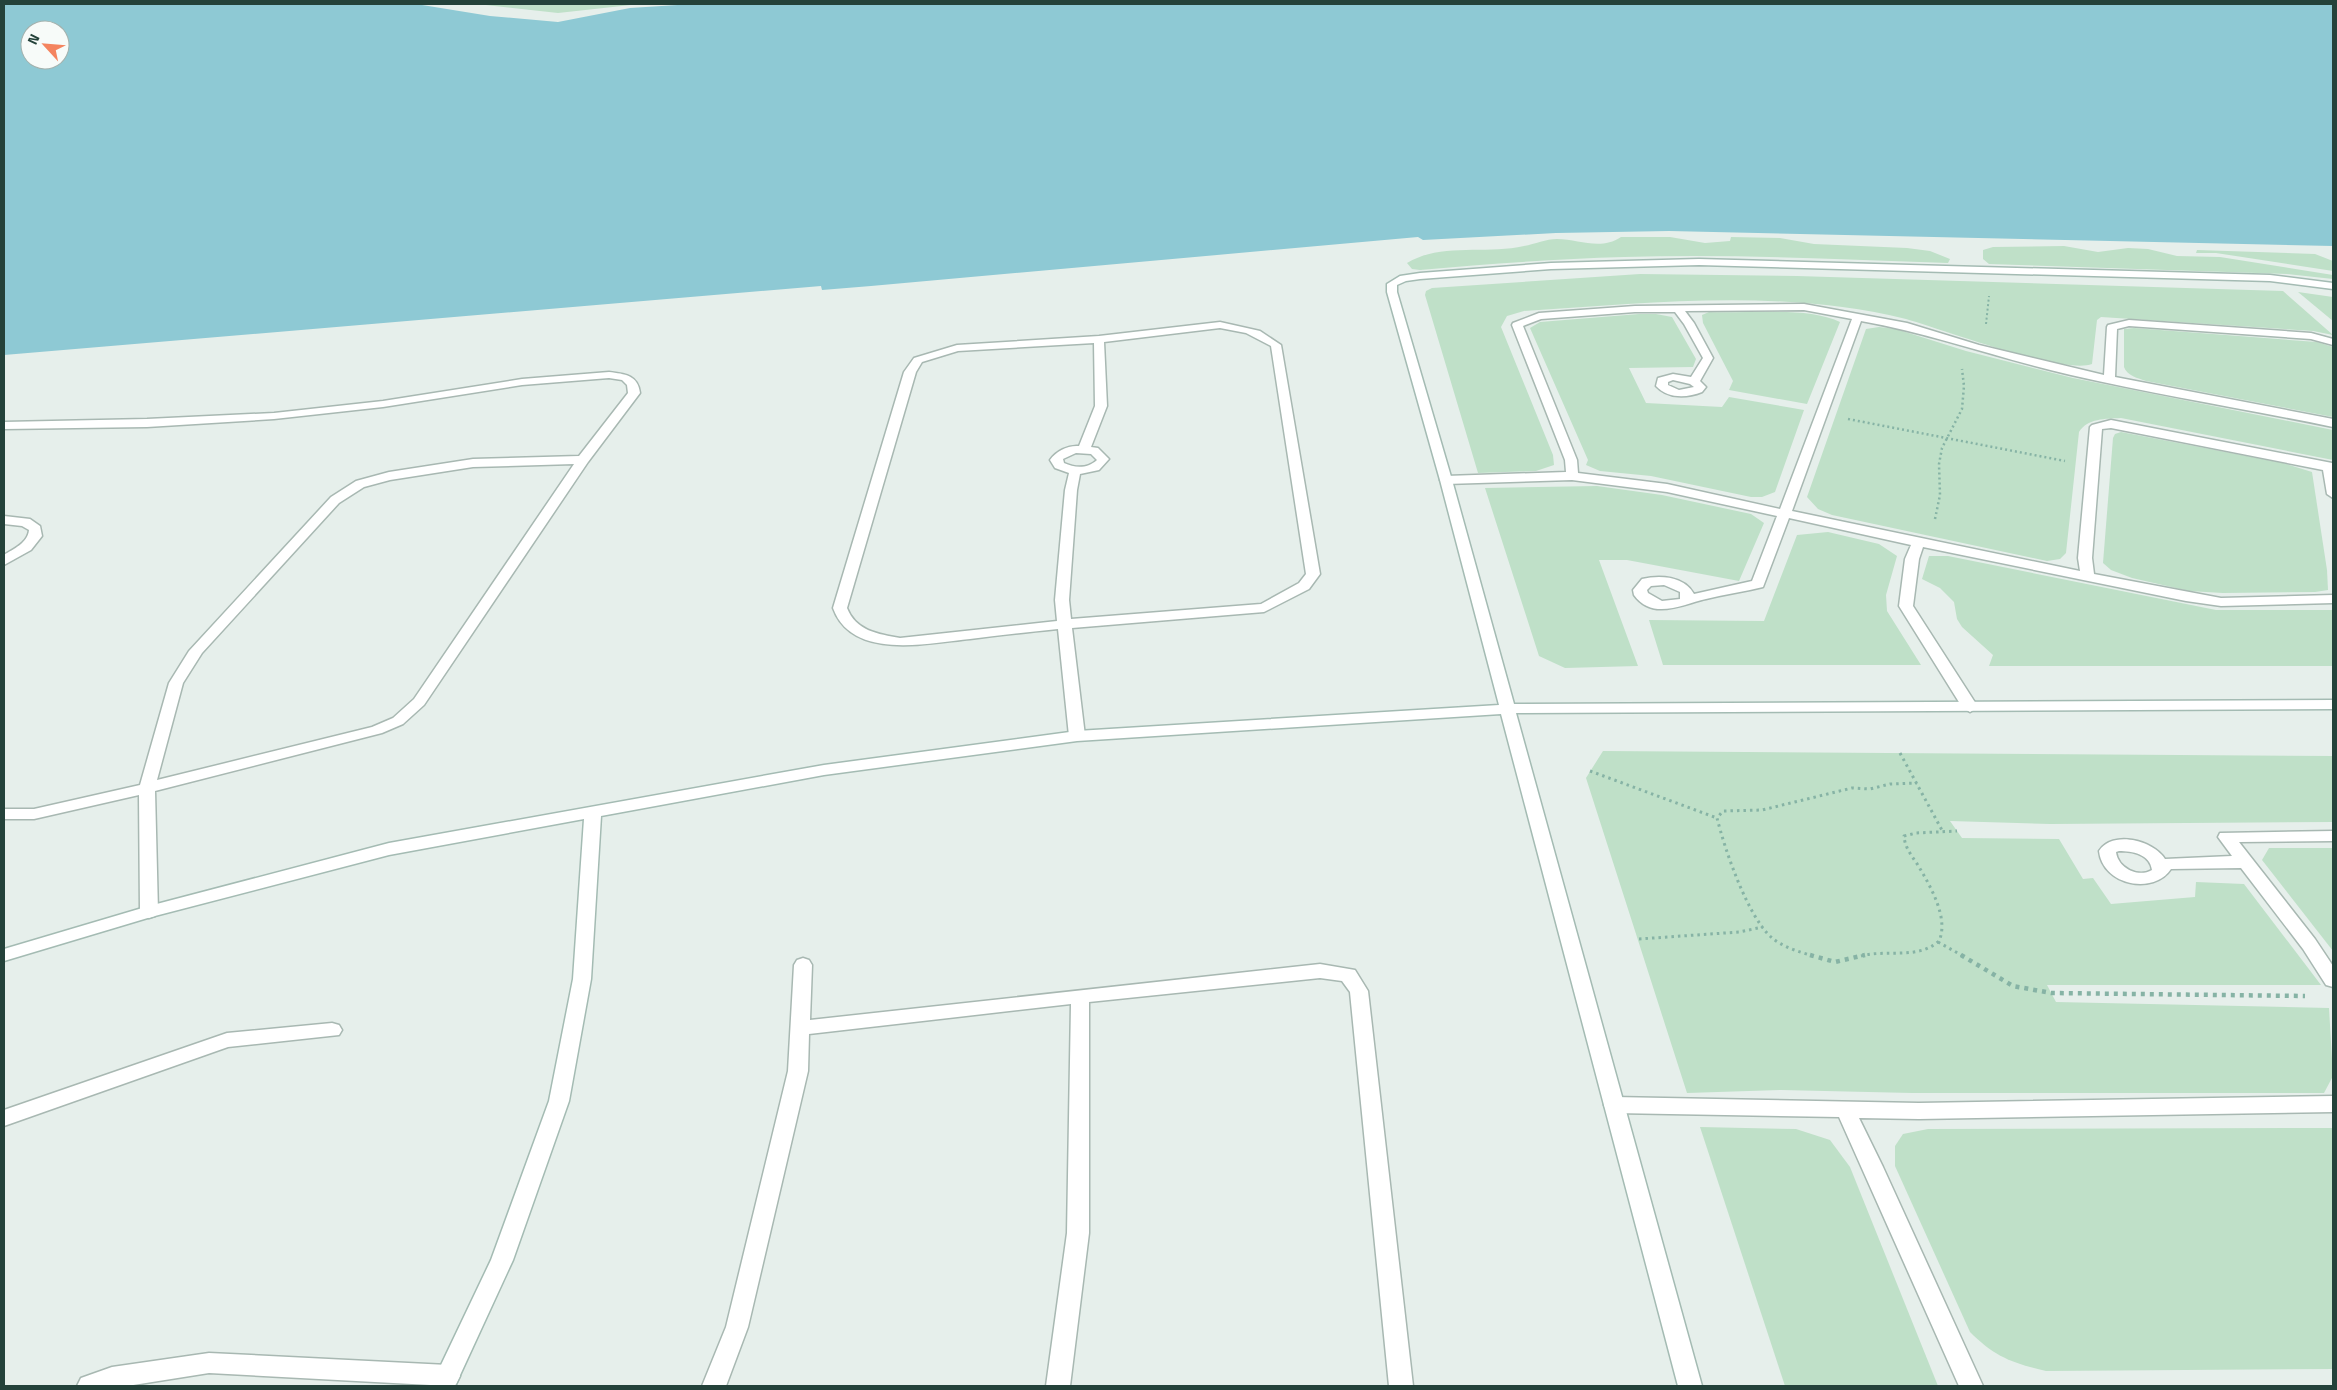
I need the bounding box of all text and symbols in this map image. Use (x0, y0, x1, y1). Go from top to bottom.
north arrow (20, 20, 70, 70)
text: N (21, 30, 44, 48)

